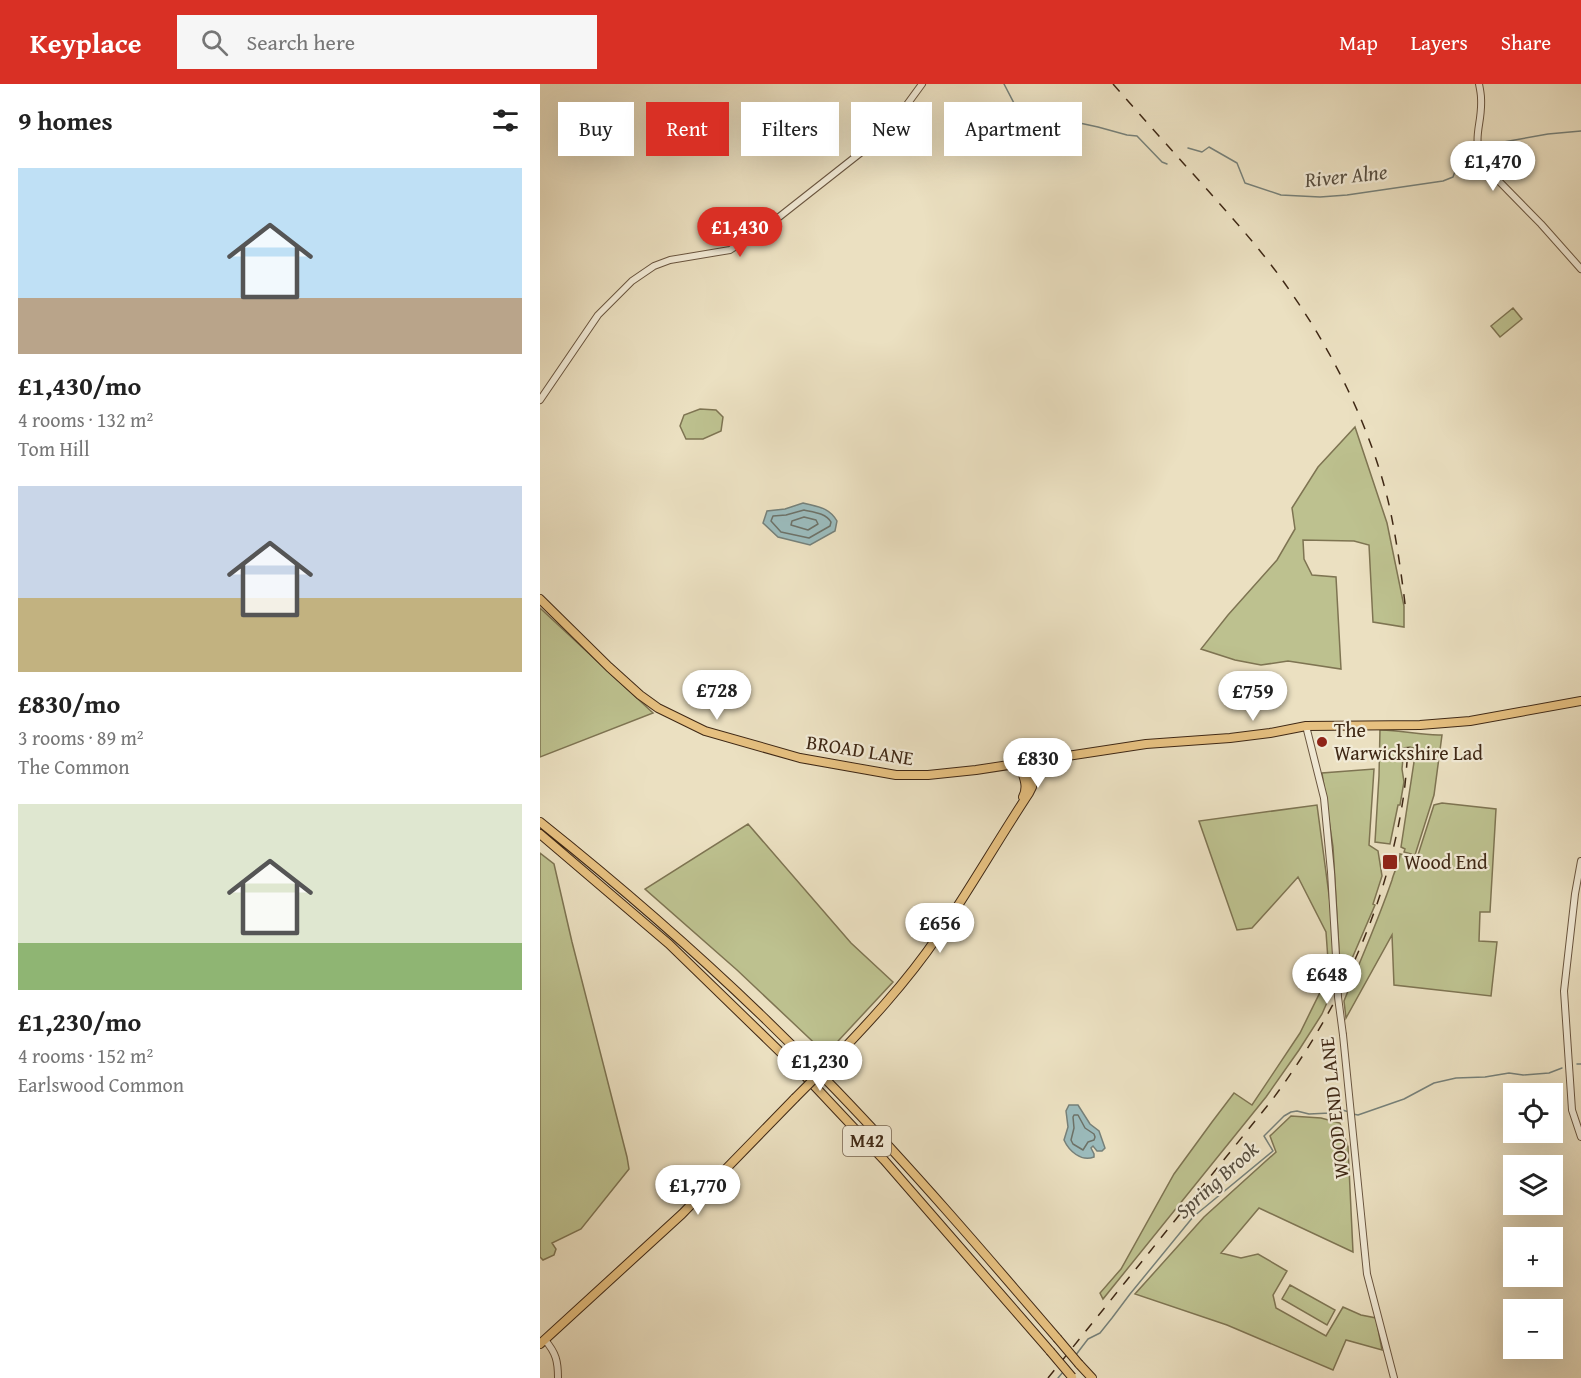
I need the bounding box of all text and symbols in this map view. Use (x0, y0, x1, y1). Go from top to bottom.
search box (177, 15, 597, 69)
text: Keyplace (30, 22, 141, 63)
icon: search (198, 26, 231, 59)
text: Search here (246, 26, 355, 58)
text: Map (1339, 27, 1378, 58)
text: Layers (1411, 27, 1468, 58)
text: Share (1501, 27, 1551, 58)
text: 9 homes (18, 101, 113, 140)
chip: Buy (558, 102, 634, 156)
chip: Rent (646, 102, 729, 156)
chip: Filters (741, 102, 839, 156)
chip: New (851, 102, 932, 156)
chip: Apartment (944, 102, 1082, 156)
icon: filters (489, 104, 522, 137)
pin: £1,470 (1444, 141, 1542, 192)
text: £1,470 (1464, 146, 1522, 175)
water label: River Alne (1302, 156, 1389, 195)
icon: home (216, 207, 324, 315)
pin: £1,430 (691, 207, 789, 258)
text: £1,430 (711, 212, 769, 241)
text: £1,430/mo (18, 366, 141, 405)
text: 4 rooms · 132 m² (18, 405, 153, 434)
text: Tom Hill (18, 434, 90, 463)
icon: home (216, 525, 324, 633)
pin: £728 (681, 670, 753, 721)
pin: £759 (1217, 671, 1289, 722)
text: £728 (696, 675, 738, 704)
text: £759 (1232, 676, 1274, 705)
text: £830/mo (18, 684, 120, 723)
place label: The Warwickshire Lad (1334, 715, 1483, 767)
text: 3 rooms · 89 m² (18, 723, 144, 752)
street label: BROAD LANE (804, 727, 916, 772)
marker: The Warwickshire Lad (1315, 735, 1329, 749)
pin: £830 (1002, 738, 1074, 789)
text: £830 (1017, 743, 1059, 772)
text: The Common (18, 752, 129, 781)
icon: home (216, 843, 324, 951)
place label: Wood End (1404, 847, 1488, 876)
marker: Wood End (1381, 853, 1399, 871)
pin: £656 (904, 903, 976, 954)
text: £656 (919, 908, 961, 937)
pin: £648 (1291, 954, 1363, 1005)
text: £648 (1306, 959, 1348, 988)
text: £1,230/mo (18, 1002, 141, 1041)
street label: WOOD END LANE (1312, 1036, 1355, 1180)
text: 4 rooms · 152 m² (18, 1041, 153, 1070)
pin: £1,230 (771, 1041, 869, 1092)
text: £1,230 (791, 1046, 849, 1075)
text: Earlswood Common (18, 1070, 184, 1099)
map controls (1503, 1083, 1563, 1359)
button: locate (1503, 1083, 1563, 1143)
road number: M42 (843, 1126, 891, 1156)
water label: Spring Brook (1168, 1133, 1266, 1226)
button: layers (1503, 1155, 1563, 1215)
pin: £1,770 (649, 1165, 747, 1216)
text: £1,770 (669, 1170, 727, 1199)
button: + (1503, 1227, 1563, 1287)
button: − (1503, 1299, 1563, 1359)

